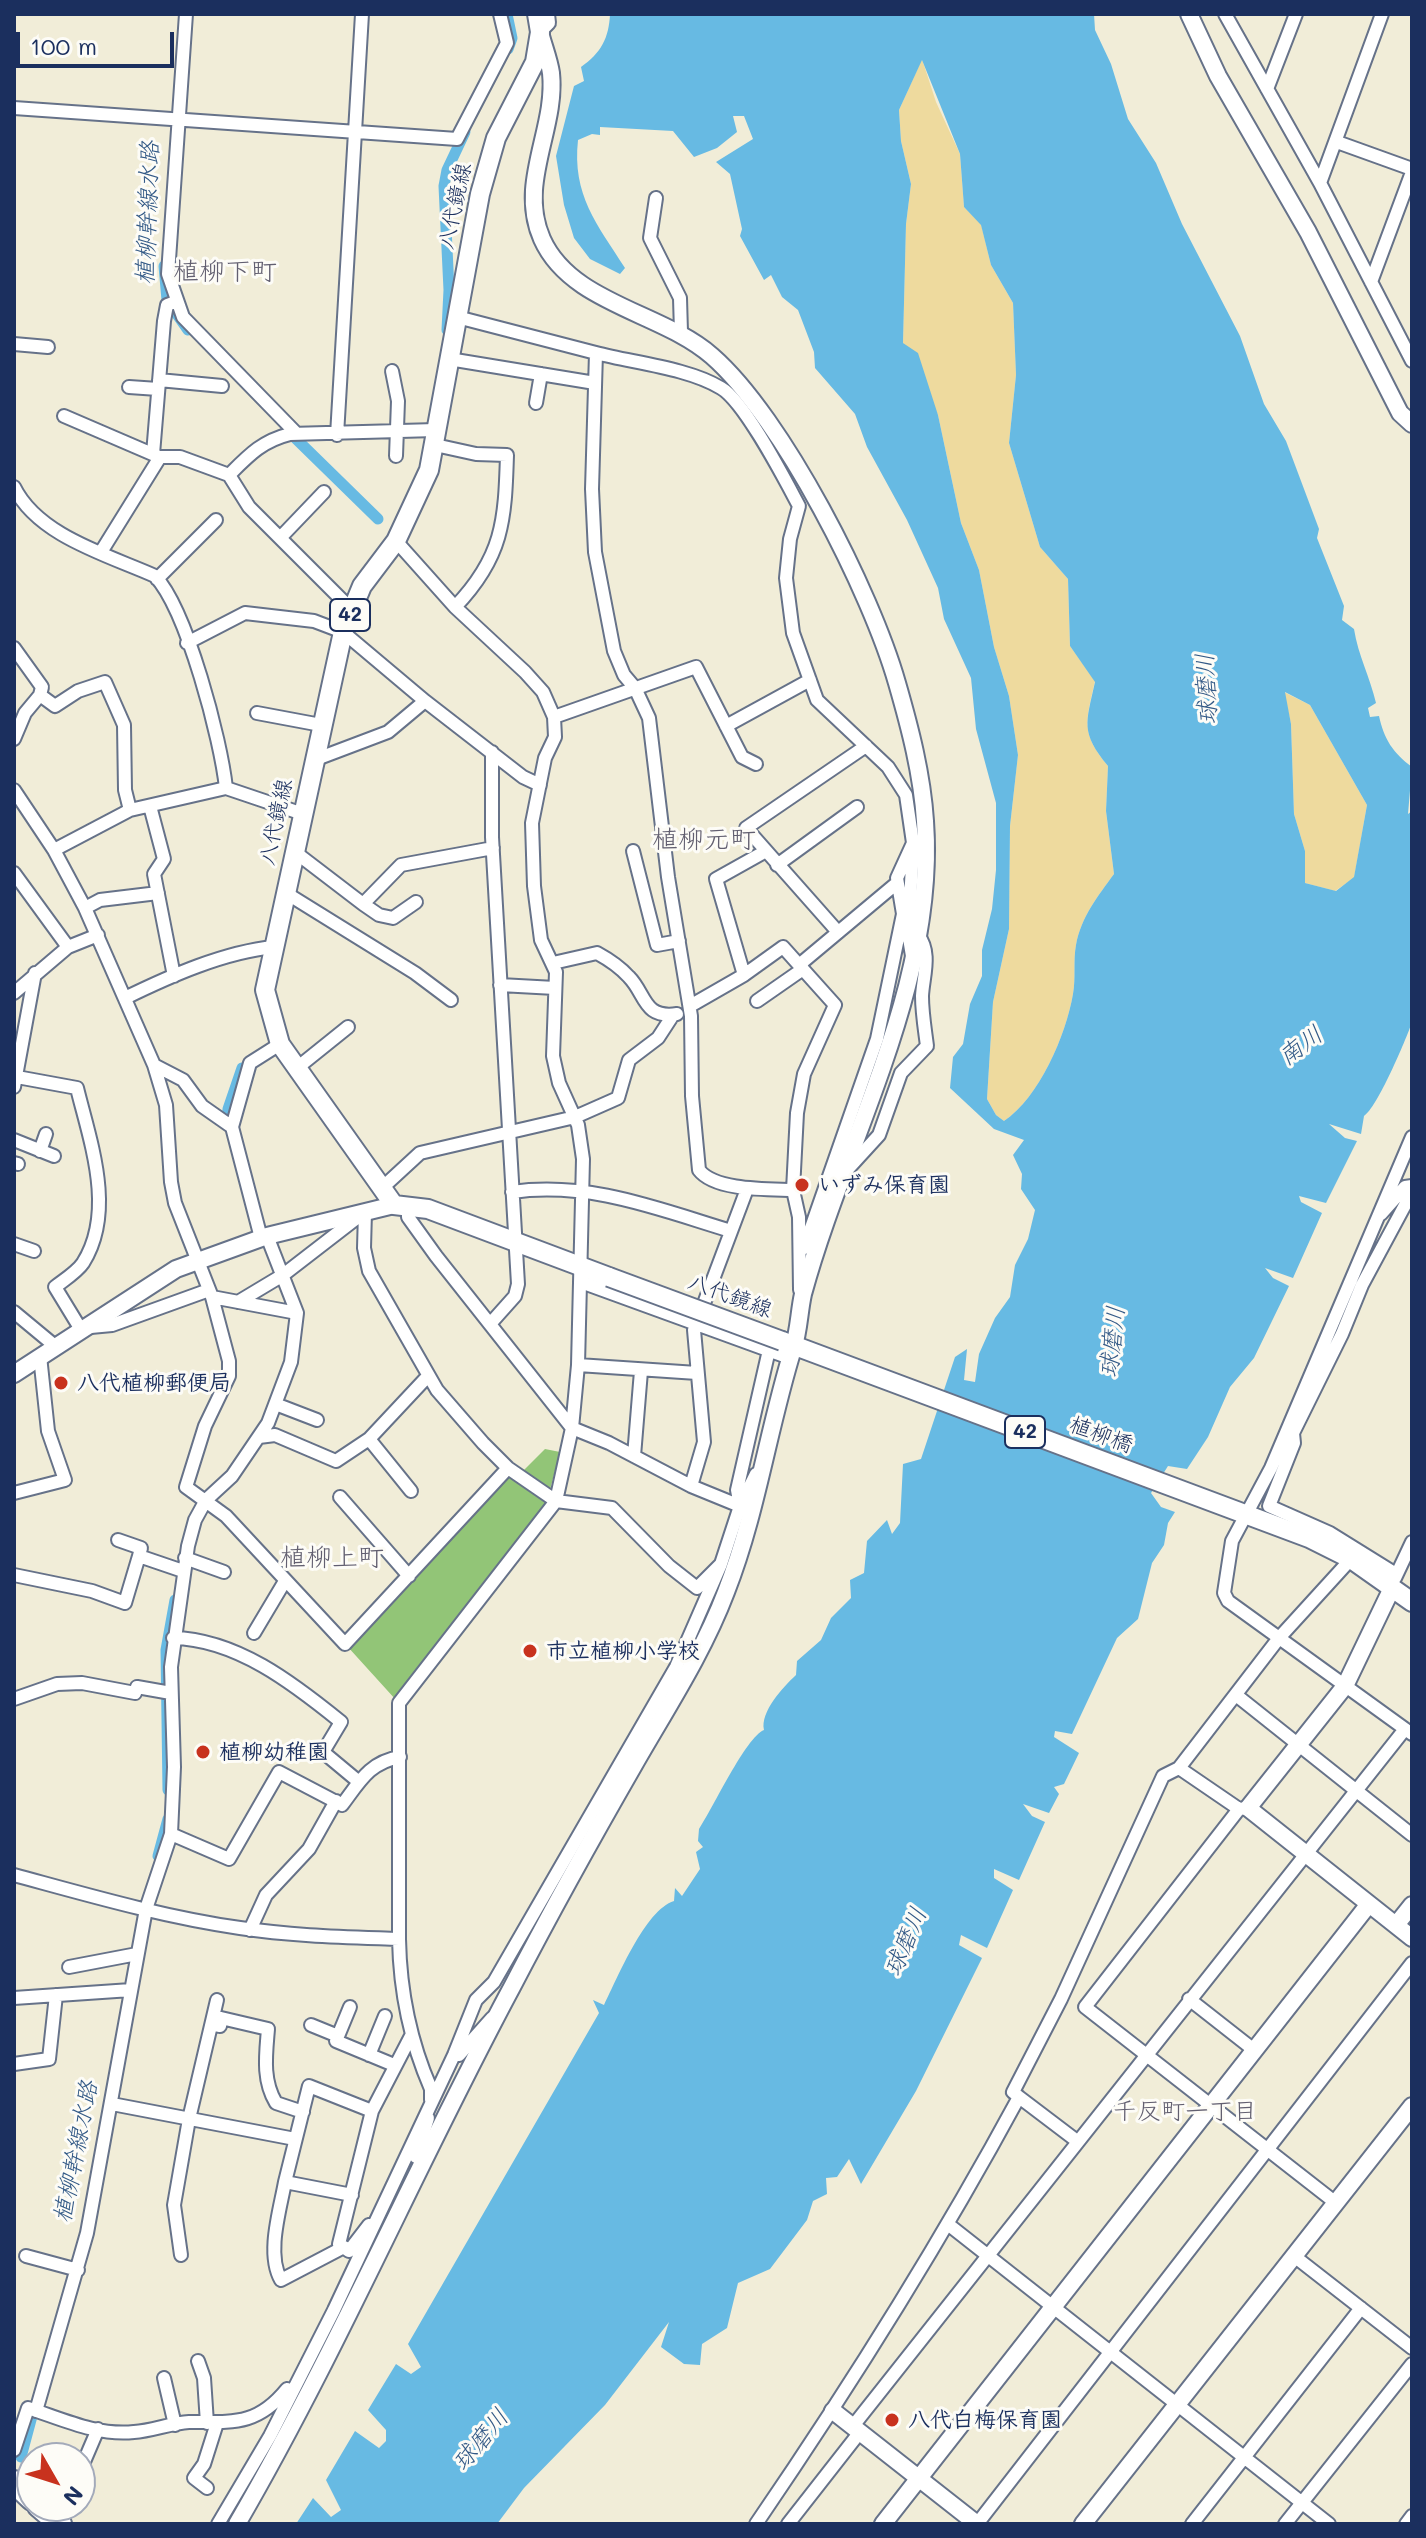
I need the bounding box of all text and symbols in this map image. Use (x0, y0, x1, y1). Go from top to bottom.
scale bar (20, 16, 178, 66)
text: 100 m (30, 30, 97, 61)
water label: 植柳幹線水路 (131, 141, 165, 285)
street label: 八代鏡線 (433, 160, 477, 252)
district label: 植柳下町 (173, 256, 277, 288)
road number: 42 (330, 599, 370, 631)
water label: 球磨川 (1191, 652, 1223, 726)
street label: 八代鏡線 (254, 776, 298, 868)
district label: 植柳元町 (652, 824, 756, 856)
water label: 南川 (1273, 1020, 1329, 1072)
place label: いずみ保育園 (818, 1172, 950, 1198)
marker: いずみ保育園 (793, 1176, 811, 1194)
street label: 八代鏡線 (684, 1269, 776, 1323)
water label: 球磨川 (1095, 1305, 1131, 1379)
place label: 八代植柳郵便局 (77, 1370, 231, 1396)
marker: 八代植柳郵便局 (52, 1374, 70, 1392)
street label: 植柳橋 (1065, 1411, 1137, 1459)
road number: 42 (1005, 1416, 1045, 1448)
district label: 植柳上町 (280, 1542, 384, 1574)
place label: 市立植柳小学校 (546, 1638, 700, 1664)
marker: 市立植柳小学校 (521, 1642, 539, 1660)
place label: 植柳幼稚園 (219, 1739, 329, 1765)
marker: 植柳幼稚園 (194, 1743, 212, 1761)
water label: 球磨川 (879, 1903, 933, 1981)
water label: 植柳幹線水路 (48, 2079, 104, 2225)
district label: 千反町一丁目 (1113, 2098, 1257, 2126)
water label: 球磨川 (447, 2403, 515, 2477)
place label: 八代白梅保育園 (908, 2407, 1062, 2433)
marker: 八代白梅保育園 (883, 2411, 901, 2429)
north arrow (16, 2442, 96, 2522)
text: N (57, 2481, 90, 2512)

